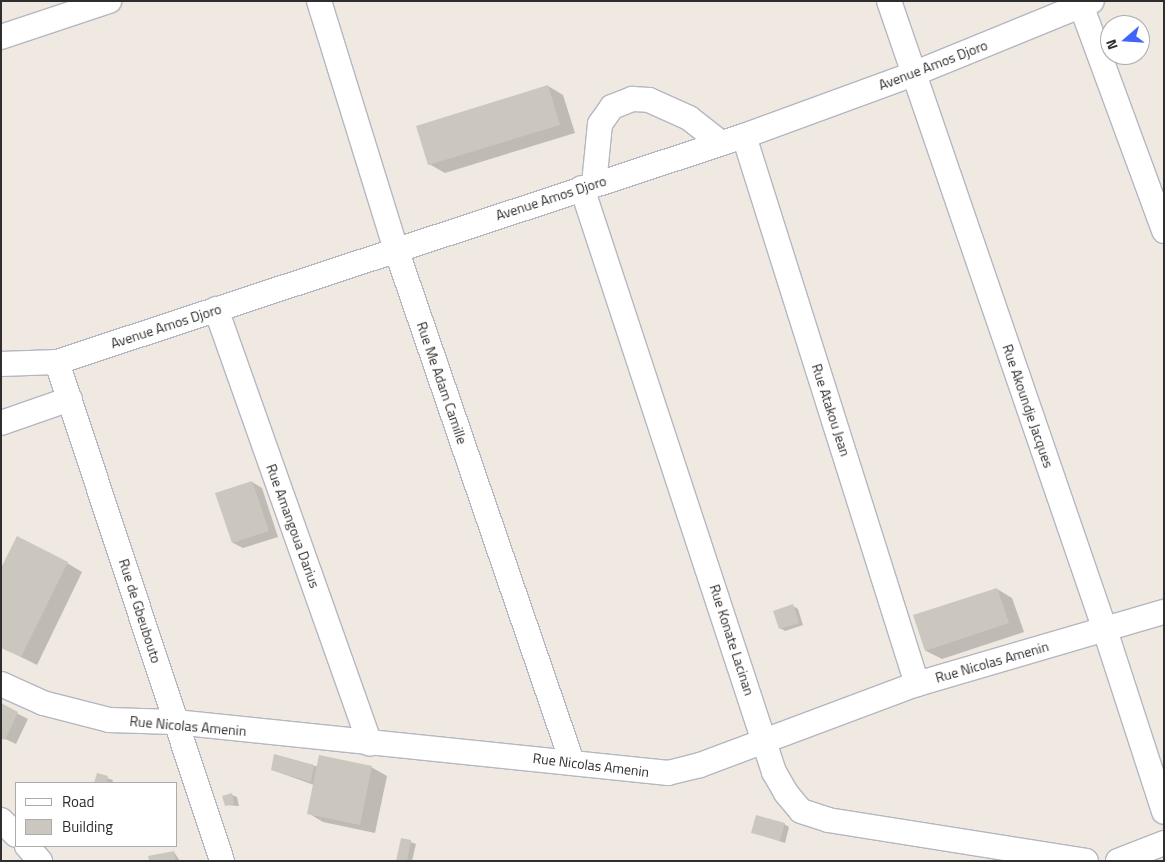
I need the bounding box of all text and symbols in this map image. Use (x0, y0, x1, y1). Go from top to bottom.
north arrow (1100, 15, 1150, 65)
street label: Avenue Amos Djoro (876, 36, 990, 94)
text: N (1100, 37, 1123, 53)
street label: Avenue Amos Djoro (493, 172, 609, 224)
street label: Avenue Amos Djoro (108, 300, 224, 352)
street label: Rue Me Adam Camille (413, 320, 471, 446)
street label: Rue Akoundje Jacques (999, 342, 1057, 470)
street label: Rue Atakou Jean (808, 362, 854, 458)
street label: Rue Amangoua Darius (263, 462, 323, 590)
street label: Rue de Gbeubouto (115, 557, 165, 665)
street label: Rue Konate Lacinan (706, 582, 758, 698)
street label: Rue Nicolas Amenin (933, 638, 1051, 686)
street label: Rue Nicolas Amenin (129, 713, 247, 739)
street label: Rue Nicolas Amenin (532, 750, 650, 780)
legend (15, 782, 178, 847)
text: Road (62, 790, 94, 813)
text: Building (62, 815, 113, 838)

